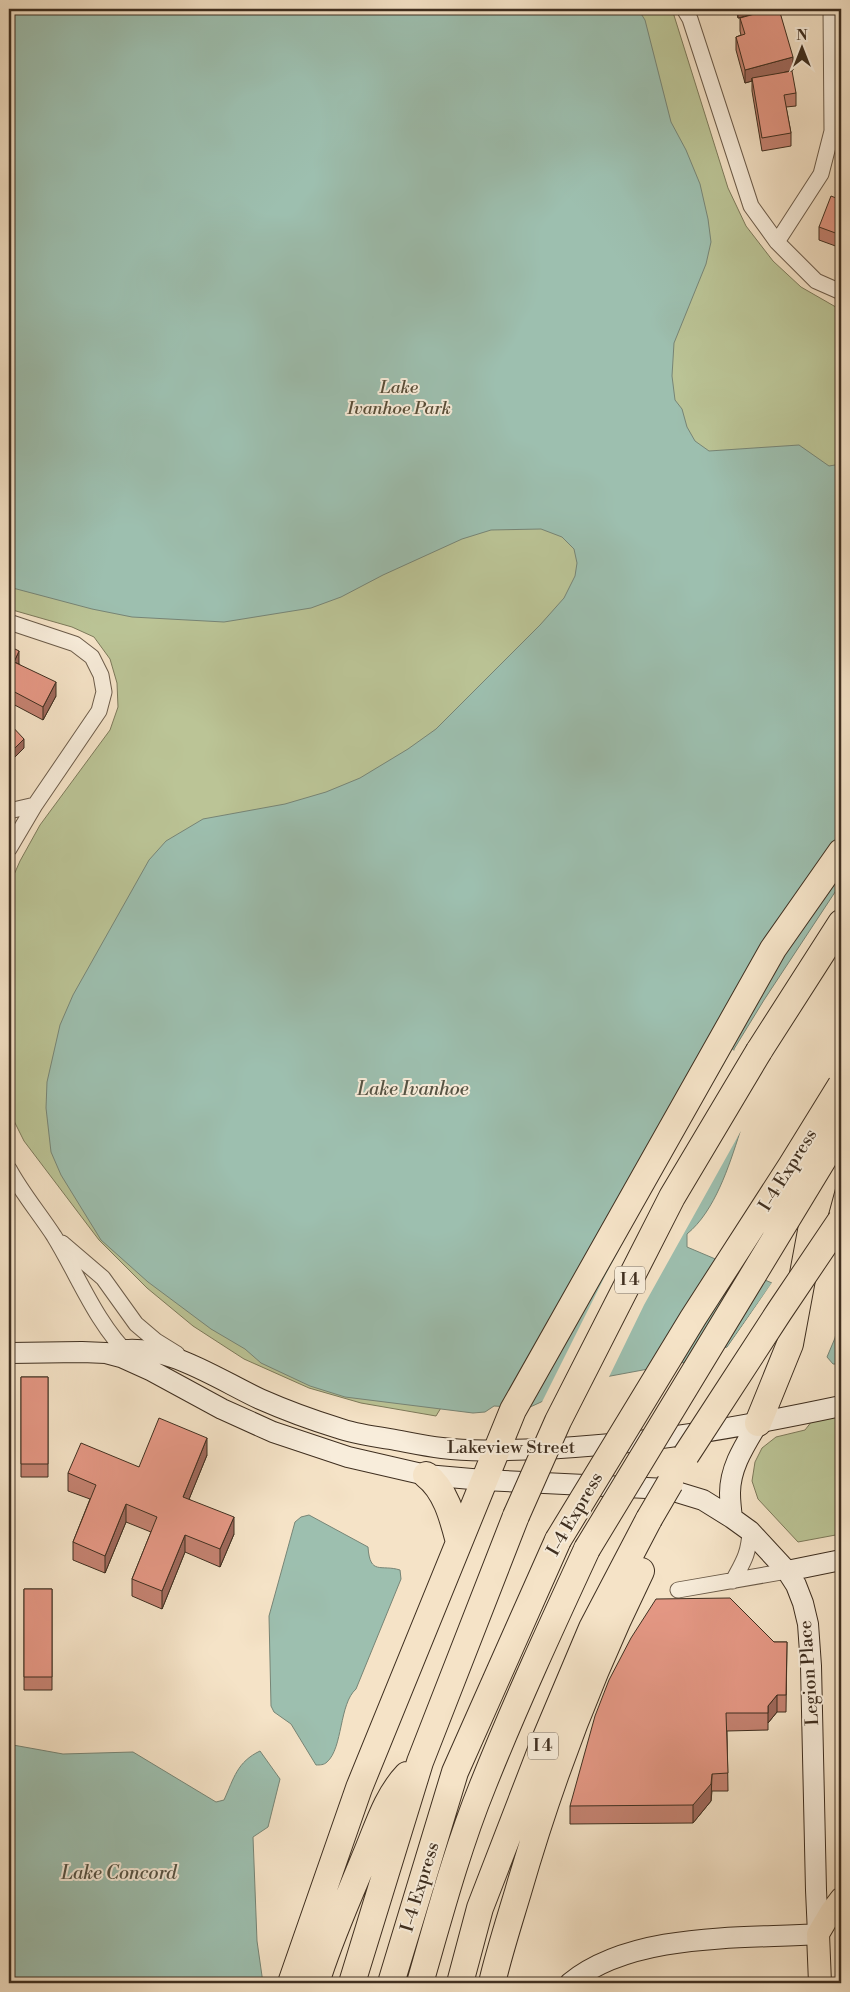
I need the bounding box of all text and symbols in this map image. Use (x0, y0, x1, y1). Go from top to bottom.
north arrow (778, 22, 828, 72)
text: N (796, 27, 808, 45)
park label: Lake Ivanhoe Park (346, 376, 451, 420)
water label: Lake Ivanhoe (356, 1077, 469, 1101)
street label: I-4 Express (754, 1124, 822, 1215)
road number: I 4 (615, 1266, 645, 1294)
street label: Lakeview Street (447, 1436, 576, 1459)
street label: I-4 Express (542, 1468, 608, 1560)
street label: Legion Place (794, 1619, 824, 1727)
road number: I 4 (528, 1732, 558, 1760)
street label: I-4 Express (395, 1839, 445, 1935)
water label: Lake Concord (60, 1861, 178, 1885)

